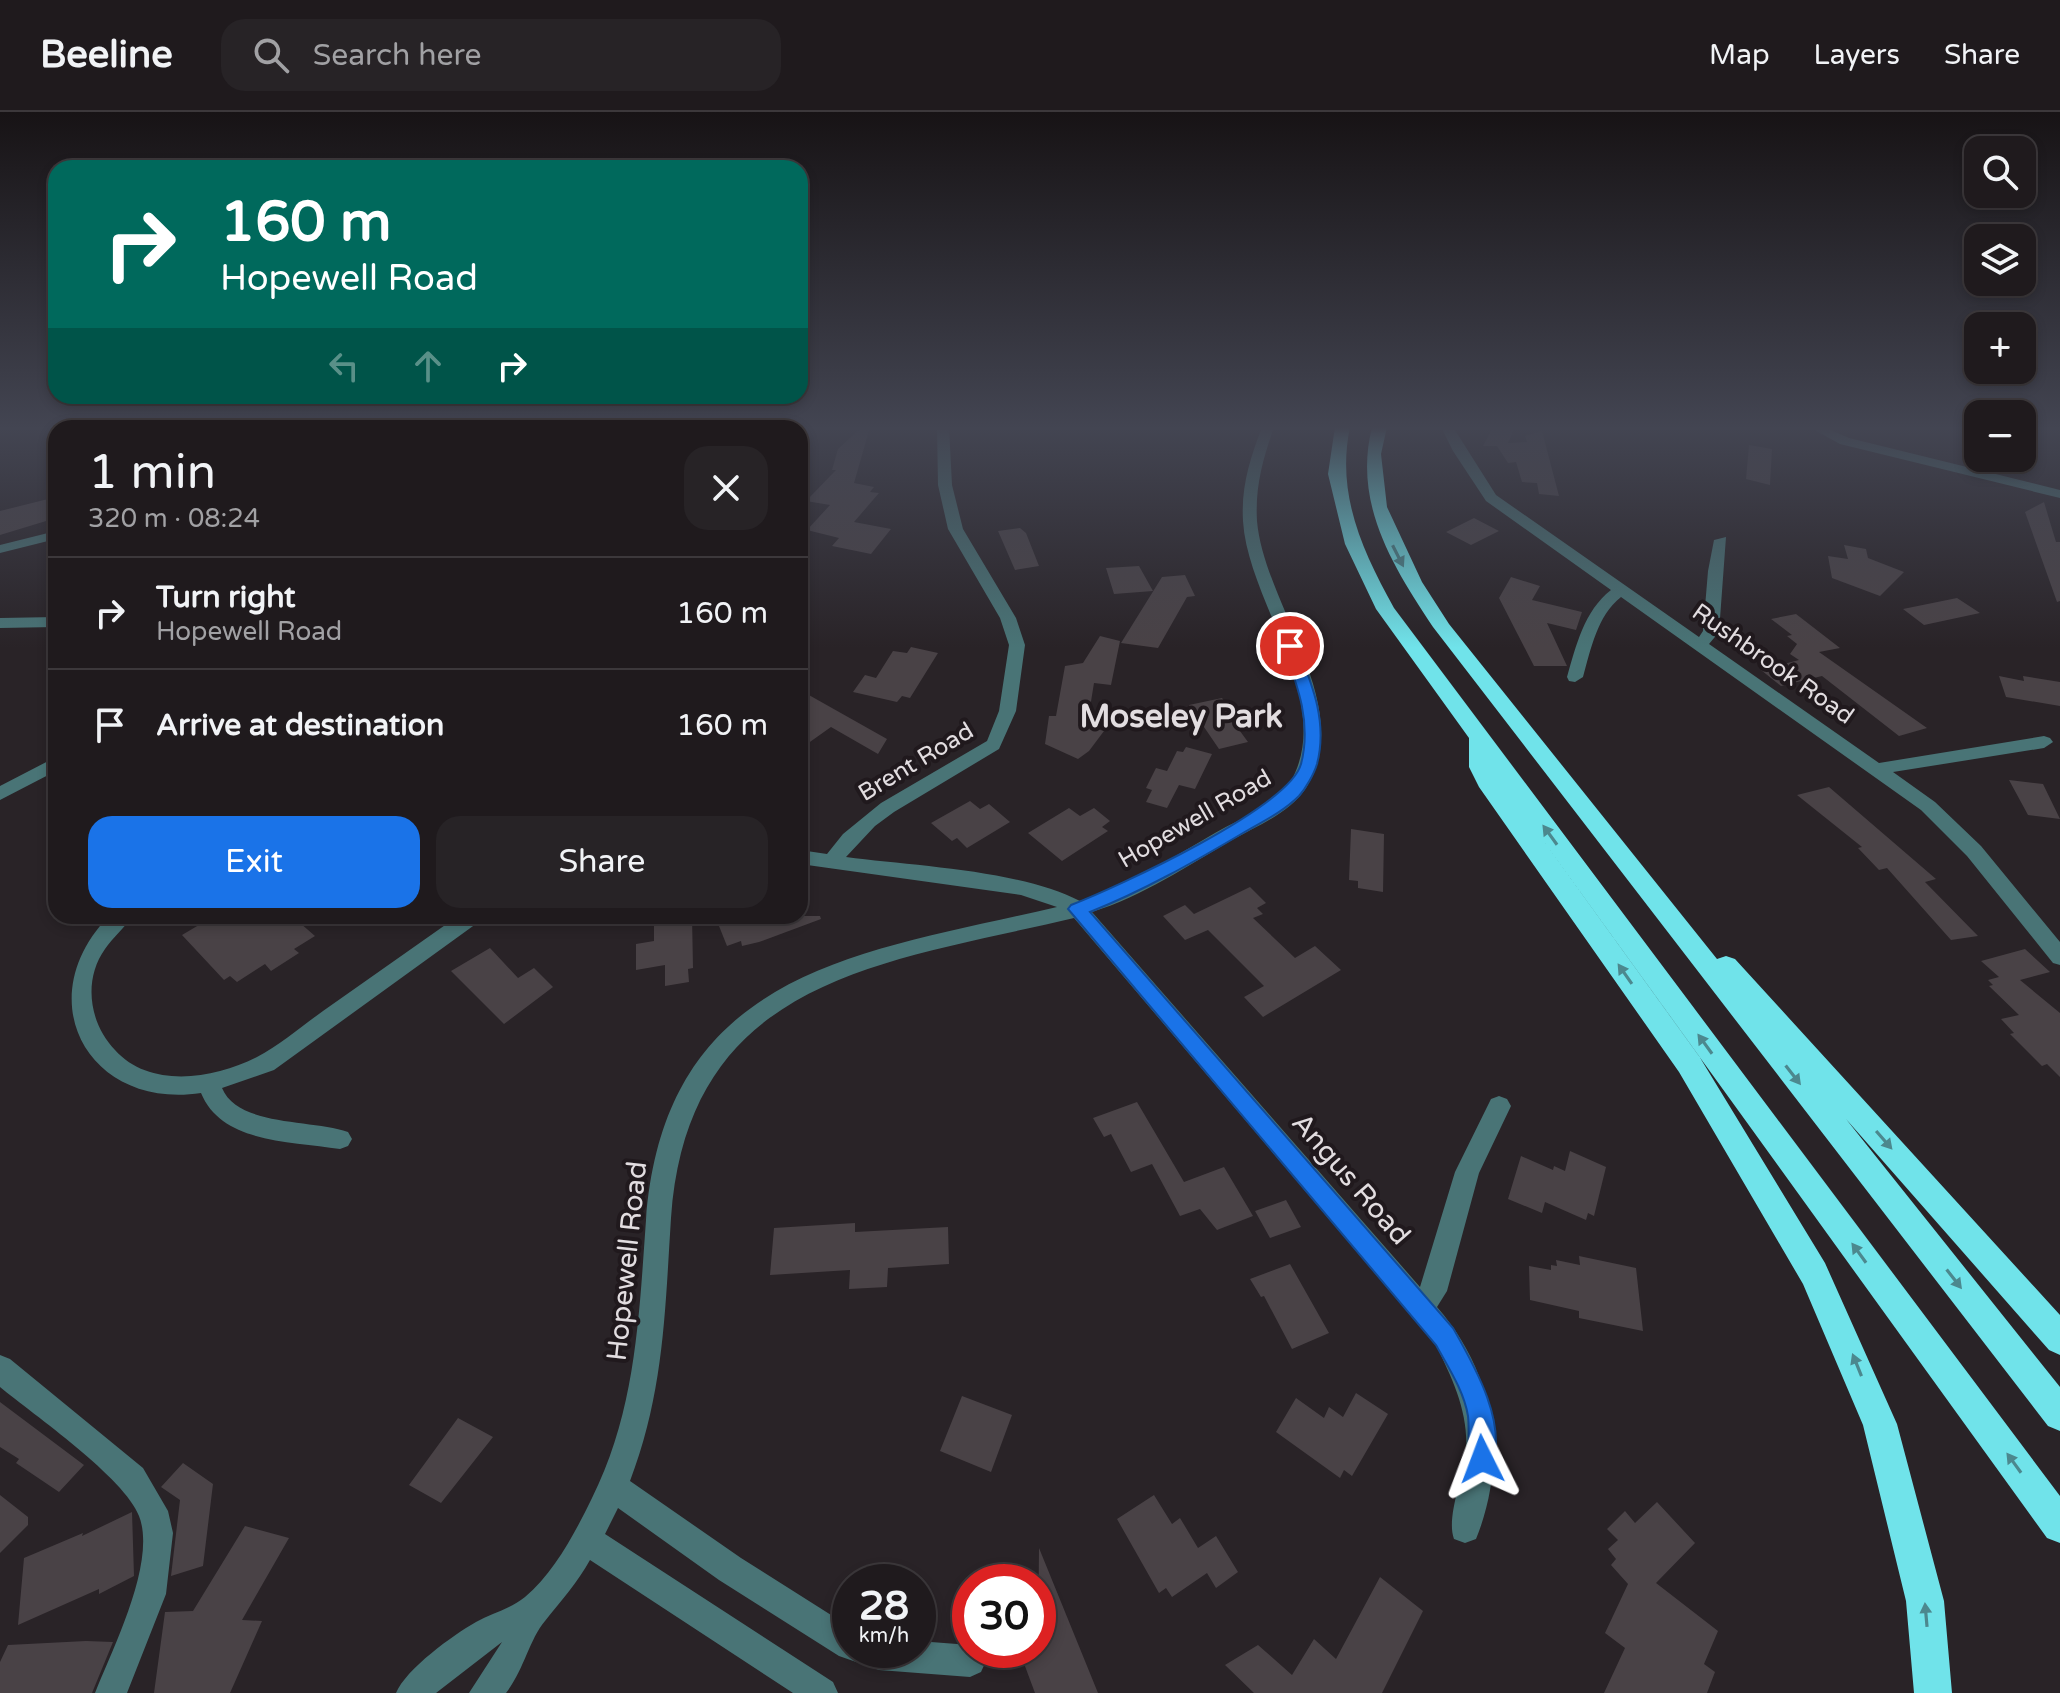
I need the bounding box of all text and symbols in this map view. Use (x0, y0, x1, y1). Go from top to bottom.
search box (221, 19, 781, 91)
text: Beeline (40, 32, 173, 78)
icon: search (249, 33, 293, 77)
text: Search here (313, 37, 481, 74)
text: Map (1709, 38, 1770, 72)
text: Layers (1814, 38, 1900, 72)
text: Share (1944, 38, 2020, 72)
map controls (1964, 136, 2036, 472)
button: search (1964, 136, 2036, 208)
text: 160 m (220, 189, 391, 256)
icon: right (88, 192, 192, 296)
button: layers (1964, 224, 2036, 296)
text: Hopewell Road (220, 257, 478, 300)
button: + (1964, 312, 2036, 384)
icon: left (322, 344, 366, 388)
icon: ahead (406, 344, 450, 388)
icon: right (490, 344, 534, 388)
button: − (1964, 400, 2036, 472)
text: 1 min (88, 444, 216, 502)
button: close (684, 446, 768, 530)
text: 320 m · 08:24 (88, 503, 260, 534)
one-way arrow (1391, 545, 1405, 568)
text: Turn right (156, 579, 296, 616)
icon: right (88, 591, 132, 635)
text: 160 m (676, 595, 768, 632)
street label: Rushbrook Road (1687, 597, 1859, 731)
pin (1256, 612, 1324, 680)
text: Hopewell Road (156, 616, 342, 647)
icon: arrive (1268, 624, 1312, 668)
district label: Moseley Park (1079, 698, 1283, 736)
icon: arrive (88, 703, 132, 747)
text: Arrive at destination (156, 707, 444, 744)
text: 160 m (676, 707, 768, 744)
street label: Brent Road (853, 716, 979, 808)
street label: Hopewell Road (1113, 763, 1277, 875)
button: Exit (88, 816, 420, 908)
button: Share (436, 816, 768, 908)
one-way arrow (1543, 825, 1559, 845)
one-way arrow (1618, 963, 1633, 984)
one-way arrow (1697, 1034, 1713, 1054)
one-way arrow (1784, 1065, 1800, 1085)
street label: Angus Road (1285, 1106, 1417, 1252)
one-way arrow (1875, 1130, 1892, 1150)
street label: Hopewell Road (600, 1159, 654, 1363)
one-way arrow (1852, 1243, 1868, 1264)
one-way arrow (1945, 1269, 1961, 1289)
one-way arrow (1850, 1353, 1863, 1377)
position arrow (1440, 1417, 1524, 1501)
one-way arrow (2006, 1452, 2022, 1473)
speed limit sign: 30 (952, 1564, 1056, 1668)
text: 28 (859, 1582, 909, 1630)
one-way arrow (1919, 1602, 1932, 1627)
text: km/h (859, 1624, 909, 1648)

